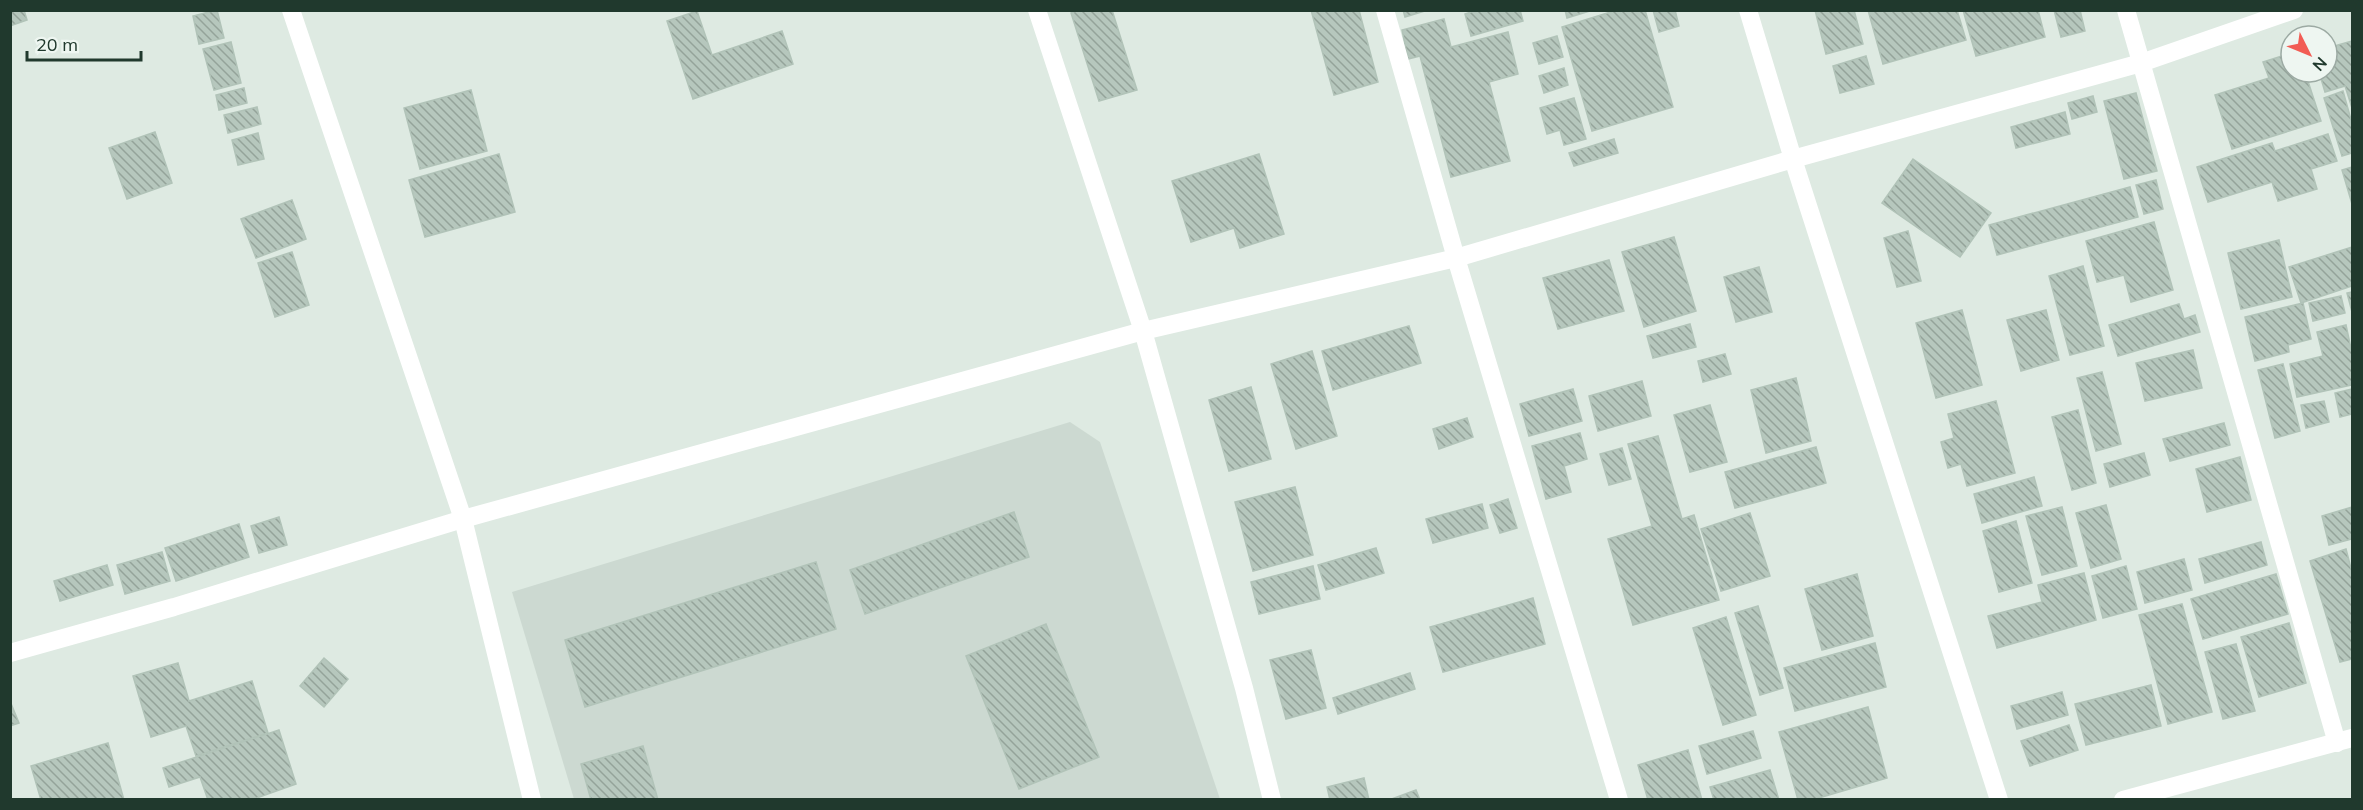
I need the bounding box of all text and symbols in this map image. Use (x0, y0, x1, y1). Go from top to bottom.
scale bar (27, 24, 141, 62)
north arrow (2279, 24, 2339, 84)
text: 20 m (36, 33, 78, 56)
text: N (2309, 53, 2331, 75)

